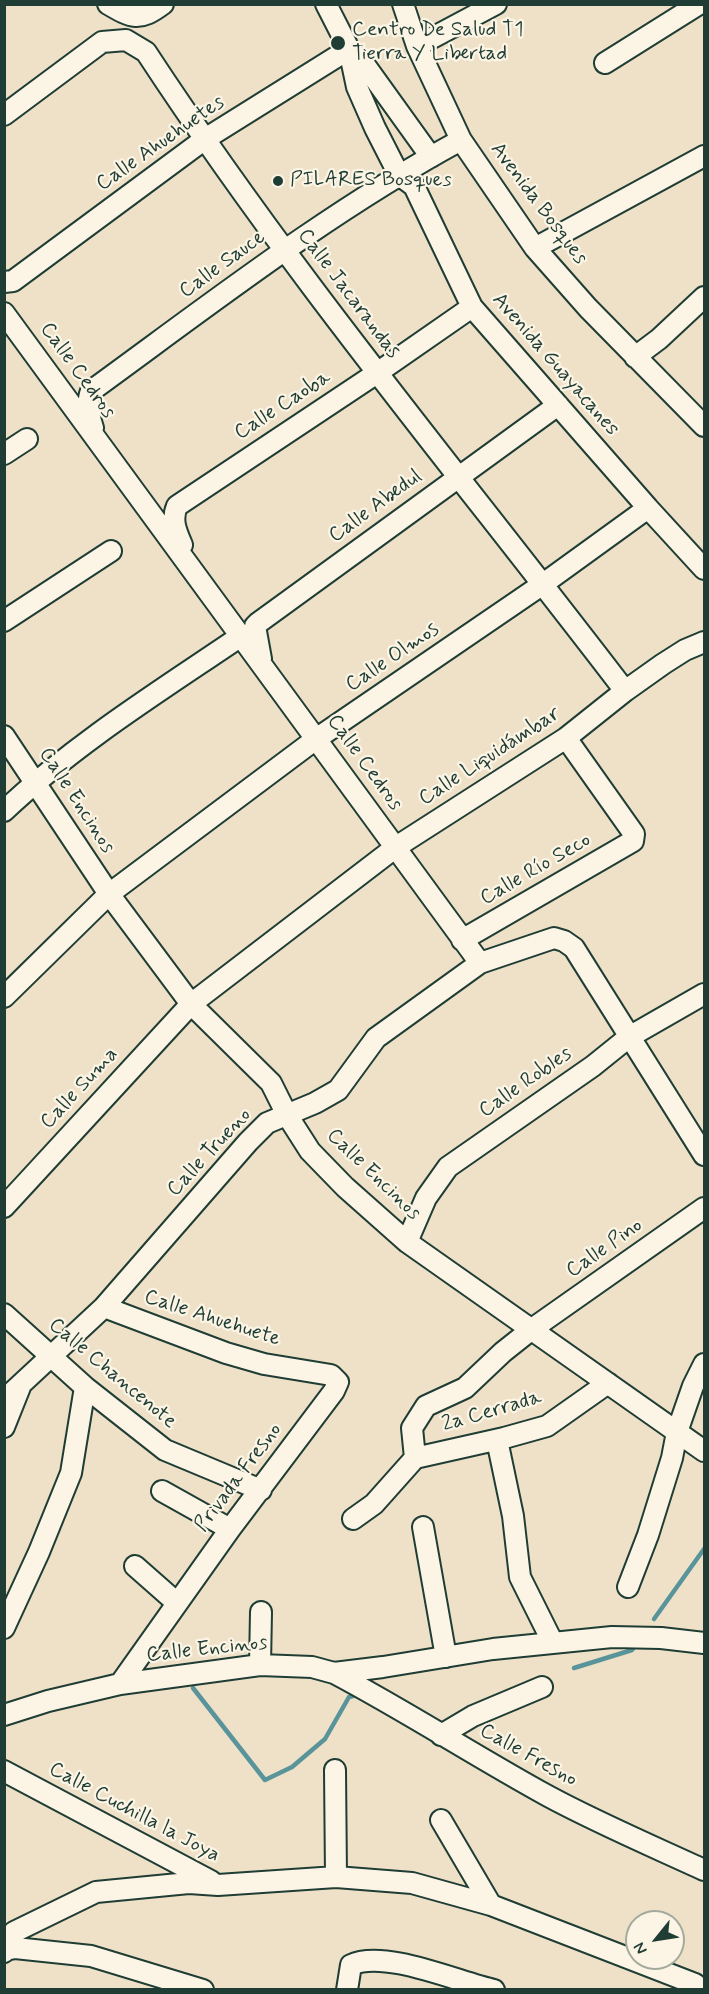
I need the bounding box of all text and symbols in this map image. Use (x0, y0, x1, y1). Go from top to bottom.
place label: Centro De Salud T1 Tierra Y Libertad (352, 18, 524, 68)
marker: Centro De Salud T1 Tierra Y Libertad (329, 34, 347, 52)
street label: Calle Ahuehuetes (92, 90, 230, 198)
street label: Avenida Bosques (484, 138, 592, 270)
place label: PILARES Bosques (290, 168, 452, 194)
marker: PILARES Bosques (271, 174, 285, 188)
street label: Calle Jacarandas (291, 224, 405, 364)
street label: Calle Sauce (175, 225, 271, 305)
street label: Avenida Guayacanes (486, 288, 624, 442)
street label: Calle Cedros (34, 318, 120, 424)
street label: Calle Caoba (230, 366, 336, 446)
street label: Calle Abedul (324, 465, 428, 549)
street label: Calle Olmos (342, 618, 444, 698)
street label: Calle Liquidámbar (415, 702, 565, 812)
street label: Calle Cedros (321, 710, 407, 816)
street label: Calle Encinos (32, 743, 120, 859)
street label: Calle Río Seco (476, 828, 596, 912)
street label: Calle Robles (475, 1042, 577, 1124)
street label: Calle Suma (36, 1043, 124, 1135)
street label: Calle Trueno (163, 1104, 257, 1202)
street label: Calle Encinos (321, 1124, 425, 1226)
street label: Calle Pino (562, 1214, 648, 1284)
street label: Calle Ahuehuete (141, 1285, 283, 1353)
street label: Calle Chancenote (43, 1313, 181, 1435)
street label: 2a Cerrada (439, 1386, 545, 1438)
street label: Privada Fresno (190, 1419, 288, 1537)
street label: Calle Encinos (145, 1631, 269, 1669)
street label: Calle Fresno (475, 1719, 581, 1793)
street label: Calle Cuchilla la Joya (44, 1757, 224, 1869)
north arrow (625, 1910, 685, 1970)
text: N (629, 1938, 652, 1958)

